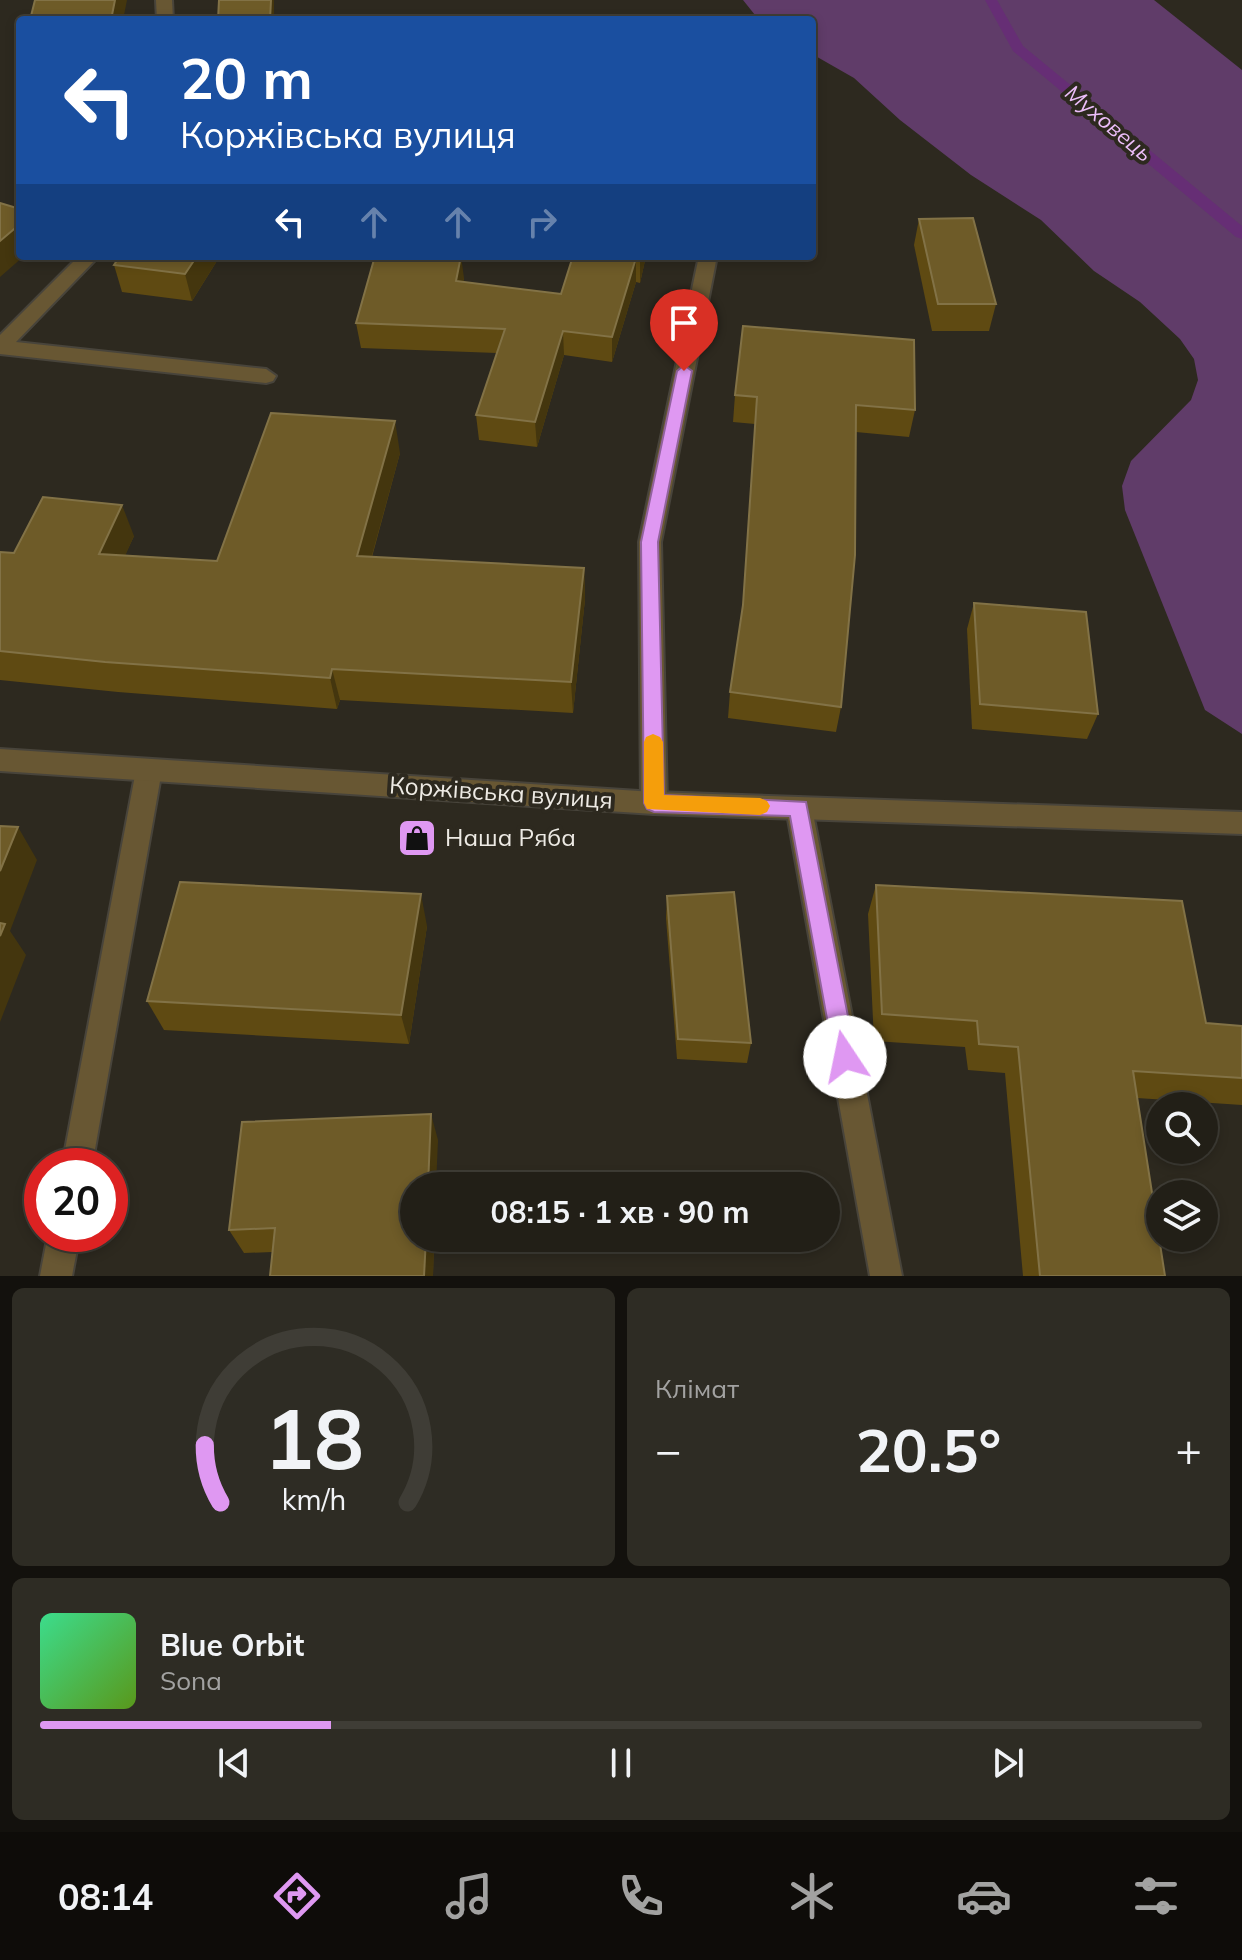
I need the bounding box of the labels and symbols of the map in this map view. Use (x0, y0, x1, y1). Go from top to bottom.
water label: Муховець (1060, 78, 1158, 168)
pin (650, 289, 718, 371)
street label: Коржівська вулиця (388, 769, 614, 815)
shop icon: Наша Ряба (396, 817, 438, 859)
place label: Наша Ряба (445, 822, 576, 852)
position arrow (803, 1015, 887, 1099)
speed limit sign: 20 (24, 1148, 128, 1252)

